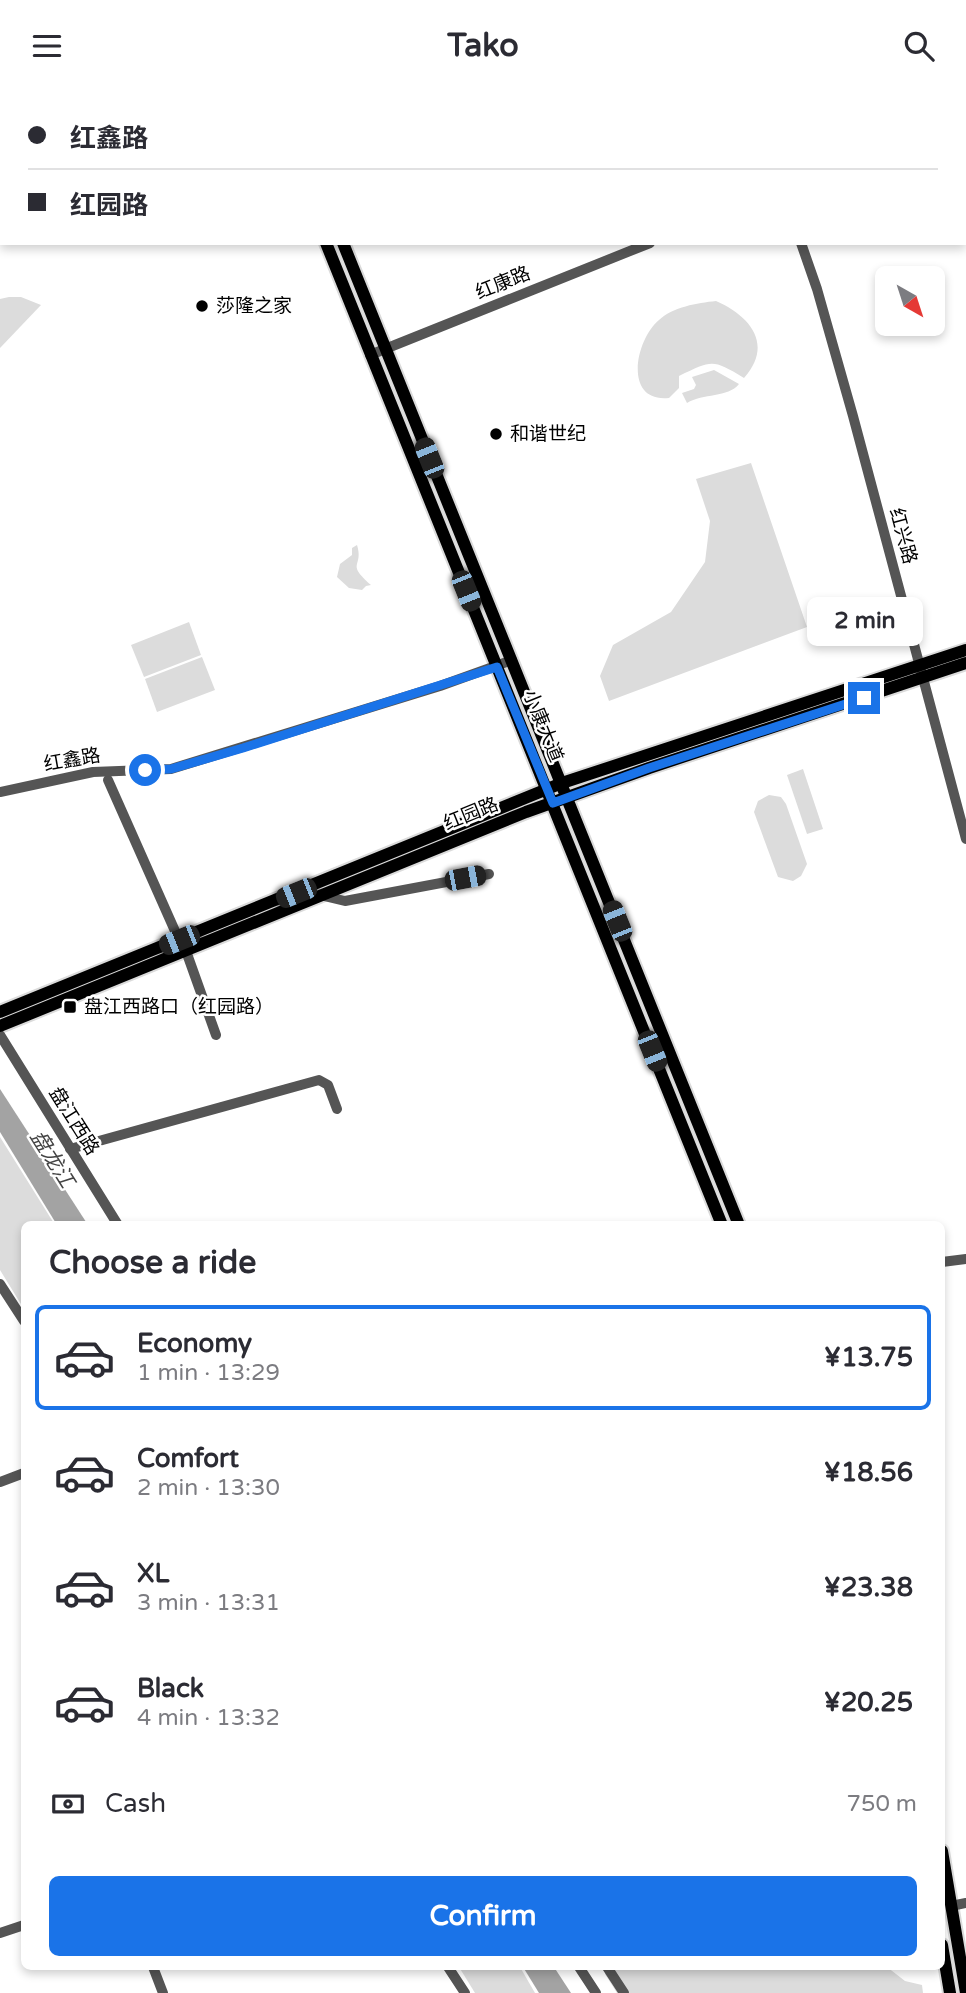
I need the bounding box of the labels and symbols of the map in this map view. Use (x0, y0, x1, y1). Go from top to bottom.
street label: 红康路 (472, 262, 534, 304)
north arrow (875, 266, 945, 336)
place label: 莎隆之家 (216, 295, 292, 317)
marker: 莎隆之家 (194, 298, 210, 314)
place label: 和谐世纪 (510, 423, 586, 445)
marker: 和谐世纪 (488, 426, 504, 442)
car (412, 435, 447, 481)
street label: 红兴路 (885, 506, 921, 566)
car (449, 568, 484, 614)
callout: 2 min (806, 596, 922, 645)
route end (848, 682, 880, 714)
street label: 小康大道 (519, 687, 567, 765)
street label: 红鑫路 (42, 744, 102, 776)
route start (129, 754, 161, 786)
street label: 红园路 (440, 793, 502, 835)
car (443, 864, 488, 892)
car (273, 875, 320, 911)
car (600, 898, 635, 944)
car (156, 922, 203, 958)
place label: 盘江西路口（红园路） (84, 996, 274, 1018)
marker: 盘江西路口（红园路） (62, 999, 78, 1015)
car (635, 1028, 670, 1074)
street label: 盘江西路 (45, 1083, 103, 1159)
water label: 盘龙江 (25, 1126, 80, 1194)

